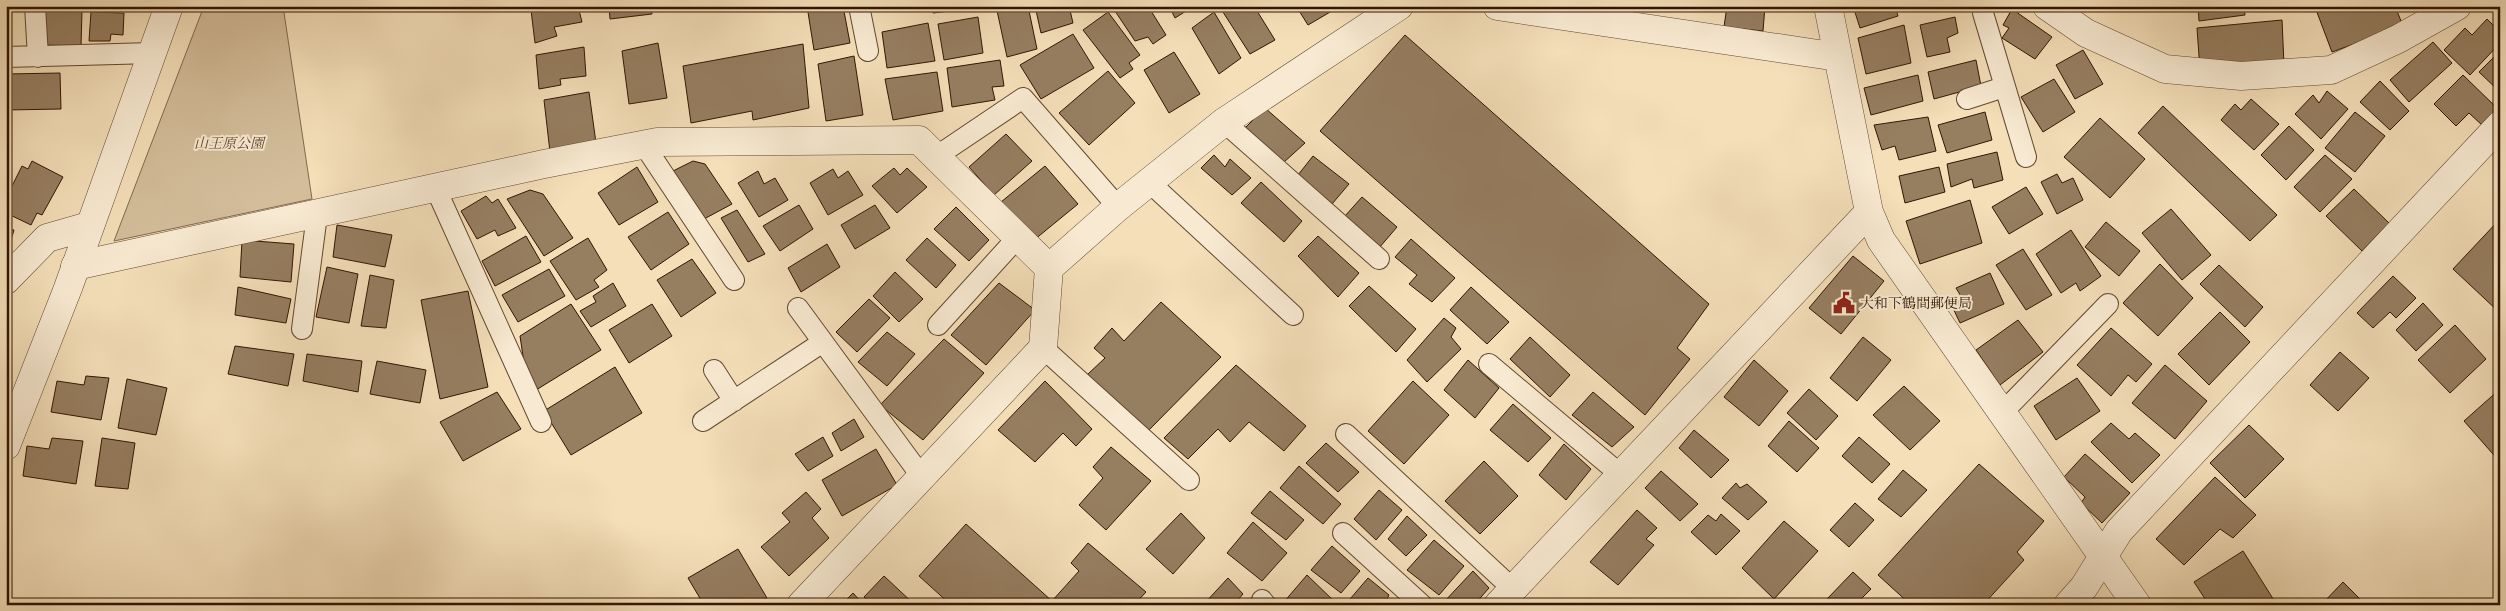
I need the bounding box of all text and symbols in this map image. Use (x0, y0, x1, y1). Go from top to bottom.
park label: 山王原公園 (194, 134, 266, 153)
public building icon: 大和下鶴間郵便局 (1831, 290, 1857, 316)
place label: 大和下鶴間郵便局 (1860, 294, 1972, 313)

